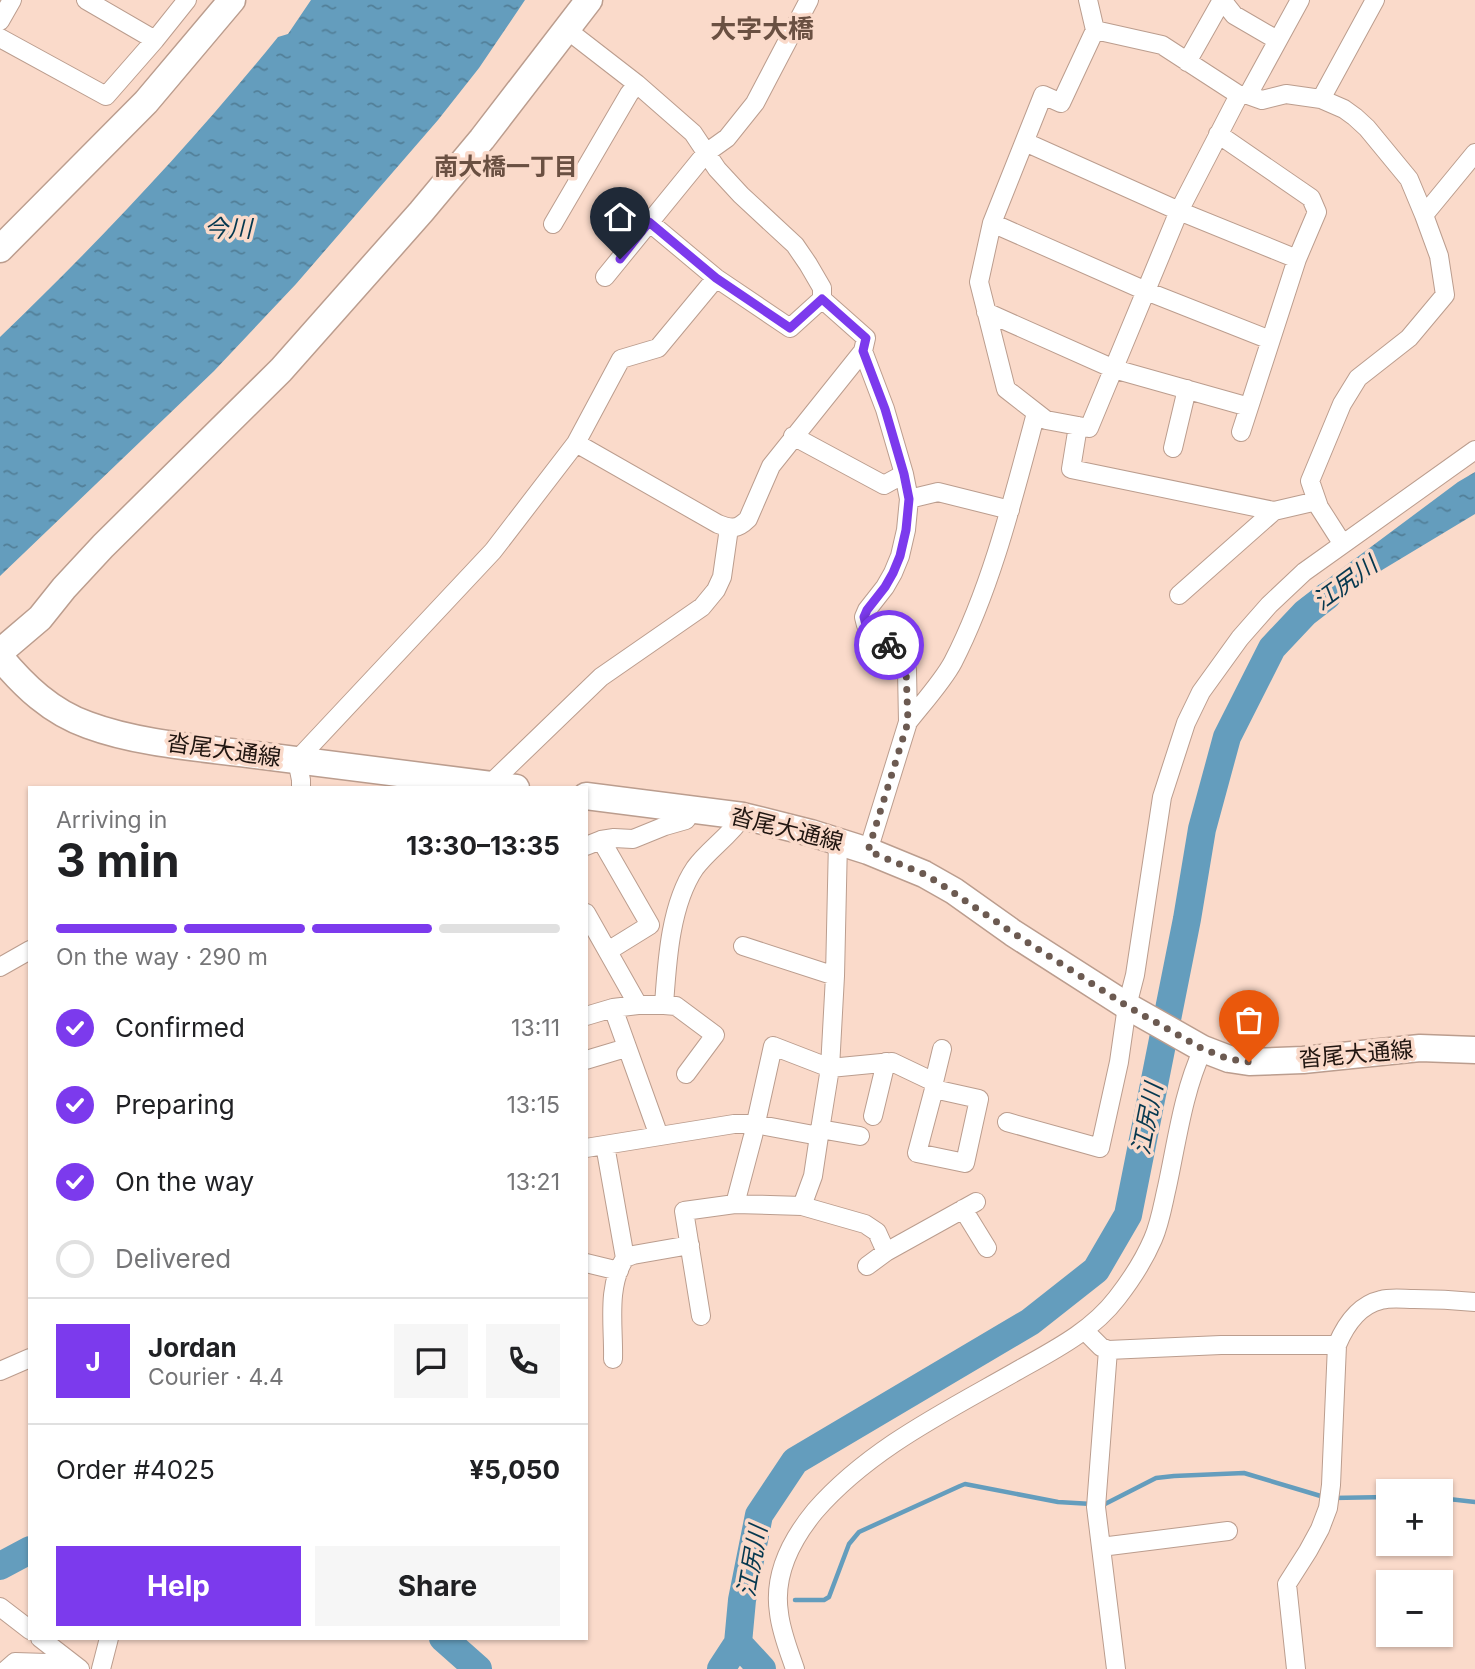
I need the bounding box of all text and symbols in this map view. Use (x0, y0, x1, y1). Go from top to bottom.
district label: 大字大橋 (710, 13, 814, 44)
district label: 南大橋一丁目 (434, 152, 578, 181)
pin (590, 187, 650, 259)
icon: home (601, 198, 639, 236)
water label: 今川 (204, 214, 255, 243)
water label: 江尻川 (1307, 548, 1385, 616)
courier (854, 610, 924, 680)
icon: bike (870, 626, 908, 664)
street label: 沓尾大通線 (165, 728, 283, 772)
street label: 沓尾大通線 (728, 802, 846, 856)
text: Arriving in (56, 806, 167, 834)
text: 13:30–13:35 (406, 830, 560, 861)
text: 3 min (56, 832, 180, 888)
text: On the way · 290 m (56, 943, 268, 971)
pin (1219, 990, 1279, 1062)
icon: bag (1230, 1001, 1268, 1039)
icon: check (56, 1009, 94, 1047)
text: Confirmed (115, 1012, 245, 1043)
text: 13:11 (511, 1014, 560, 1042)
street label: 沓尾大通線 (1297, 1035, 1415, 1073)
water label: 江尻川 (1126, 1078, 1169, 1157)
icon: check (56, 1086, 94, 1124)
text: Preparing (115, 1089, 235, 1120)
text: 13:15 (506, 1091, 560, 1119)
icon: check (56, 1163, 94, 1201)
text: On the way (115, 1166, 254, 1197)
text: 13:21 (506, 1168, 560, 1196)
text: Delivered (115, 1243, 231, 1274)
button: chat (394, 1324, 468, 1398)
button: phone (486, 1324, 560, 1398)
text: Jordan (148, 1332, 237, 1363)
text: J (85, 1346, 101, 1377)
text: Courier · 4.4 (148, 1363, 284, 1391)
text: Order #4025 (56, 1454, 215, 1485)
text: ¥5,050 (470, 1454, 560, 1485)
map controls (1376, 1479, 1453, 1647)
button: + (1376, 1479, 1453, 1556)
water label: 江尻川 (731, 1520, 773, 1599)
button: Help (56, 1546, 301, 1626)
button: Share (315, 1546, 560, 1626)
button: − (1376, 1570, 1453, 1647)

